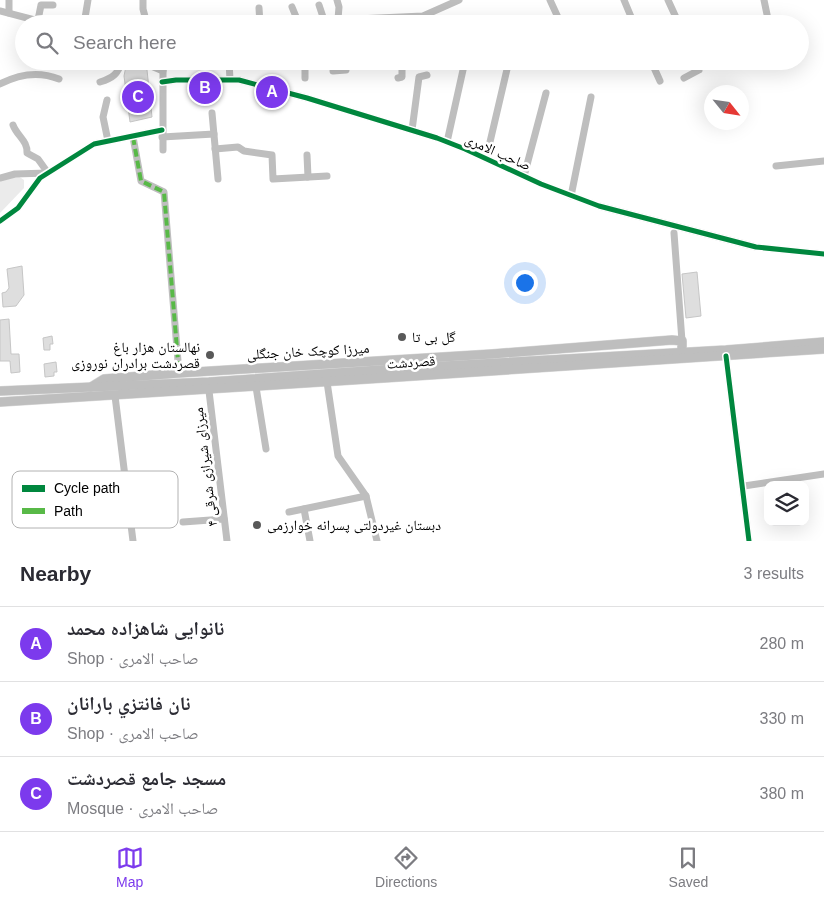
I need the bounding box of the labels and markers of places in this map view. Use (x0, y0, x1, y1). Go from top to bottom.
pin: B (189, 69, 221, 107)
pin: A (256, 73, 288, 111)
pin: C (122, 78, 154, 116)
place label: گل بی تا (412, 329, 456, 346)
marker: گل بی تا (396, 331, 408, 343)
place label: نهالستان هزار باغ قصردشت برادران نوروزی (71, 339, 200, 372)
marker: نهالستان هزار باغ قصردشت برادران نوروزی (204, 349, 216, 361)
place label: دبستان غیردولتی پسرانه خوارزمی (267, 517, 441, 534)
marker: دبستان غیردولتی پسرانه خوارزمی (251, 519, 263, 531)

